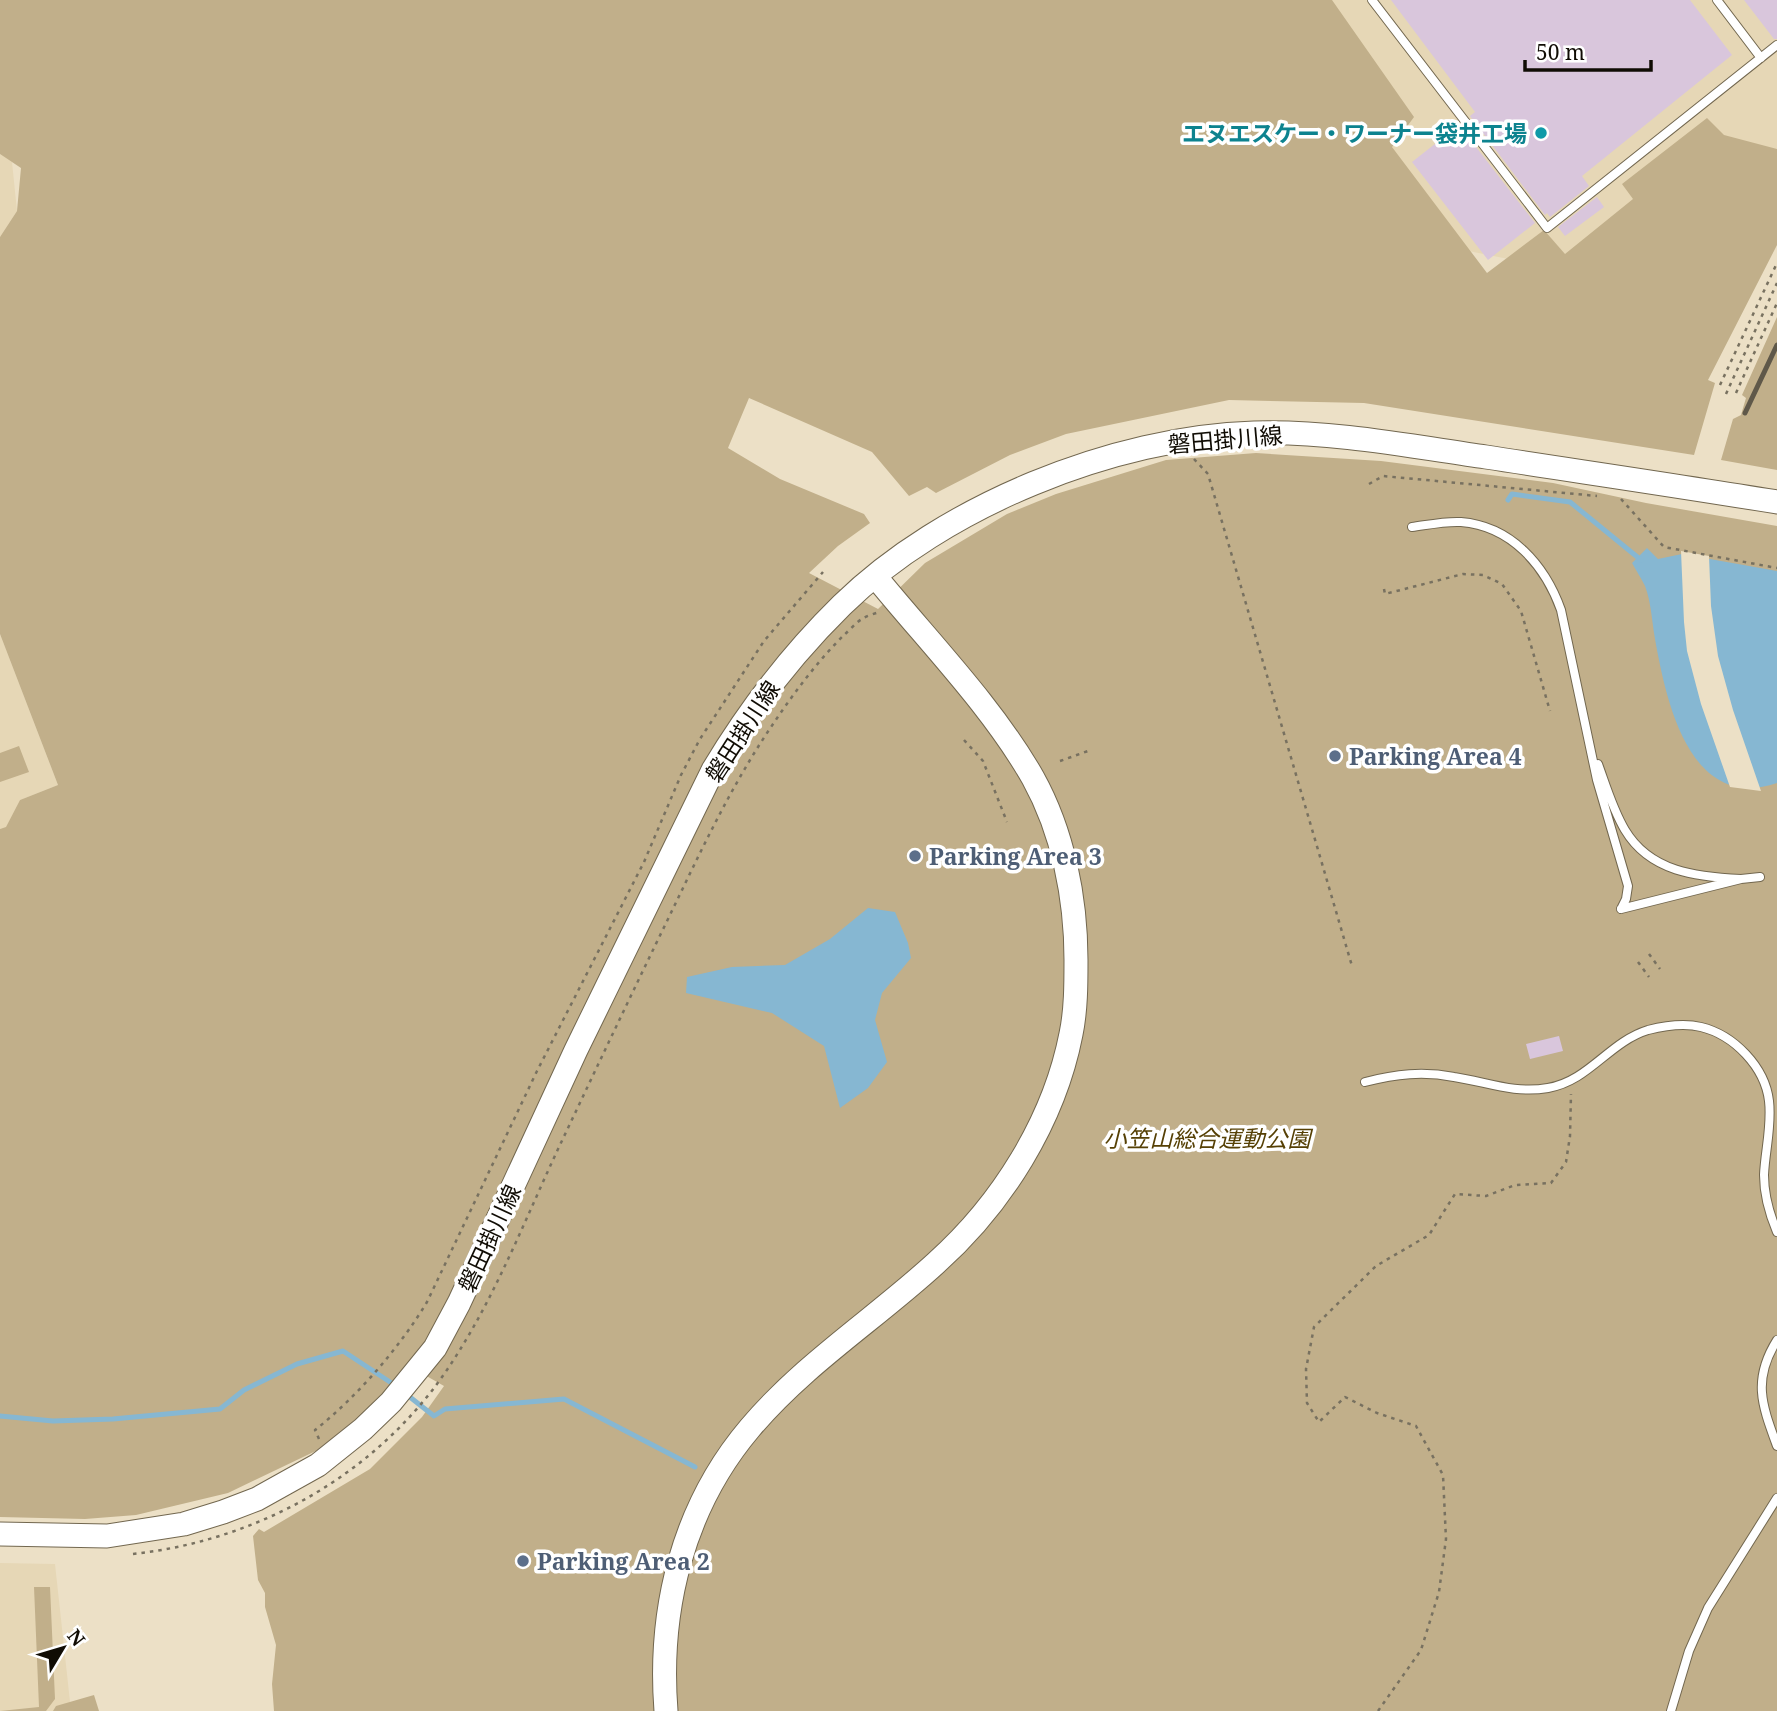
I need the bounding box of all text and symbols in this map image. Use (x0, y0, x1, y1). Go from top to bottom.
scale bar (1525, 28, 1651, 72)
text: 50 m (1536, 38, 1585, 66)
place label: エヌエスケー・ワーナー袋井工場 (1182, 117, 1527, 149)
marker: エヌエスケー・ワーナー袋井工場 (1533, 125, 1549, 141)
street label: 磐田掛川線 (1166, 418, 1284, 460)
street label: 磐田掛川線 (697, 674, 787, 788)
place label: Parking Area 4 (1349, 740, 1522, 772)
marker: Parking Area 4 (1327, 748, 1343, 764)
place label: Parking Area 3 (929, 840, 1102, 872)
marker: Parking Area 3 (907, 848, 923, 864)
park label: 小笠山総合運動公園 (1104, 1122, 1314, 1154)
street label: 磐田掛川線 (450, 1179, 528, 1297)
place label: Parking Area 2 (537, 1545, 710, 1577)
marker: Parking Area 2 (515, 1553, 531, 1569)
north arrow (28, 1613, 98, 1683)
text: N (62, 1624, 91, 1651)

